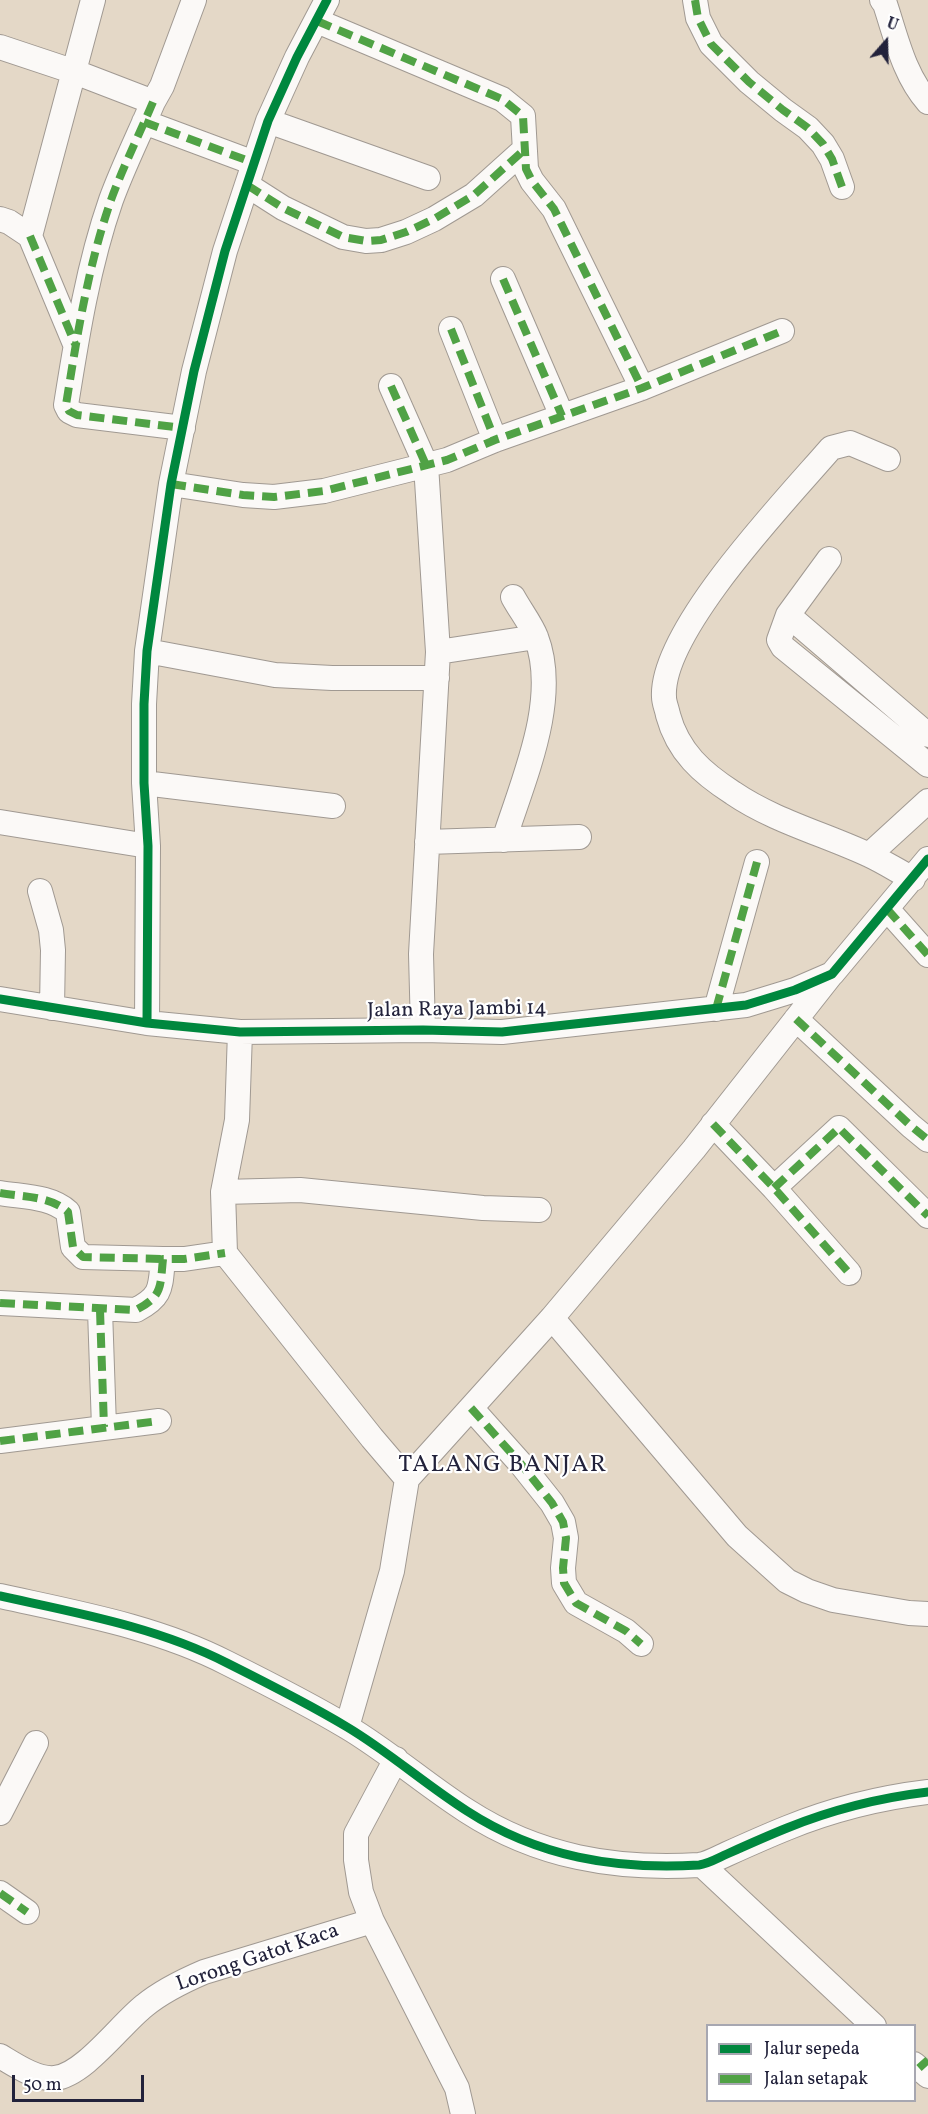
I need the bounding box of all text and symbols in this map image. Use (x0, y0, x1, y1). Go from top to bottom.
north arrow (856, 12, 916, 72)
text: U (883, 13, 901, 37)
street label: Jalan Raya Jambi 14 (367, 997, 547, 1025)
district label: TALANG BANJAR (398, 1453, 608, 1481)
street label: Lorong Gatot Kaca (173, 1919, 343, 1999)
legend (706, 2024, 916, 2102)
text: Jalur sepeda (764, 2037, 860, 2062)
scale bar (15, 2063, 147, 2101)
text: Jalan setapak (764, 2067, 868, 2092)
text: 50 m (23, 2073, 62, 2098)

